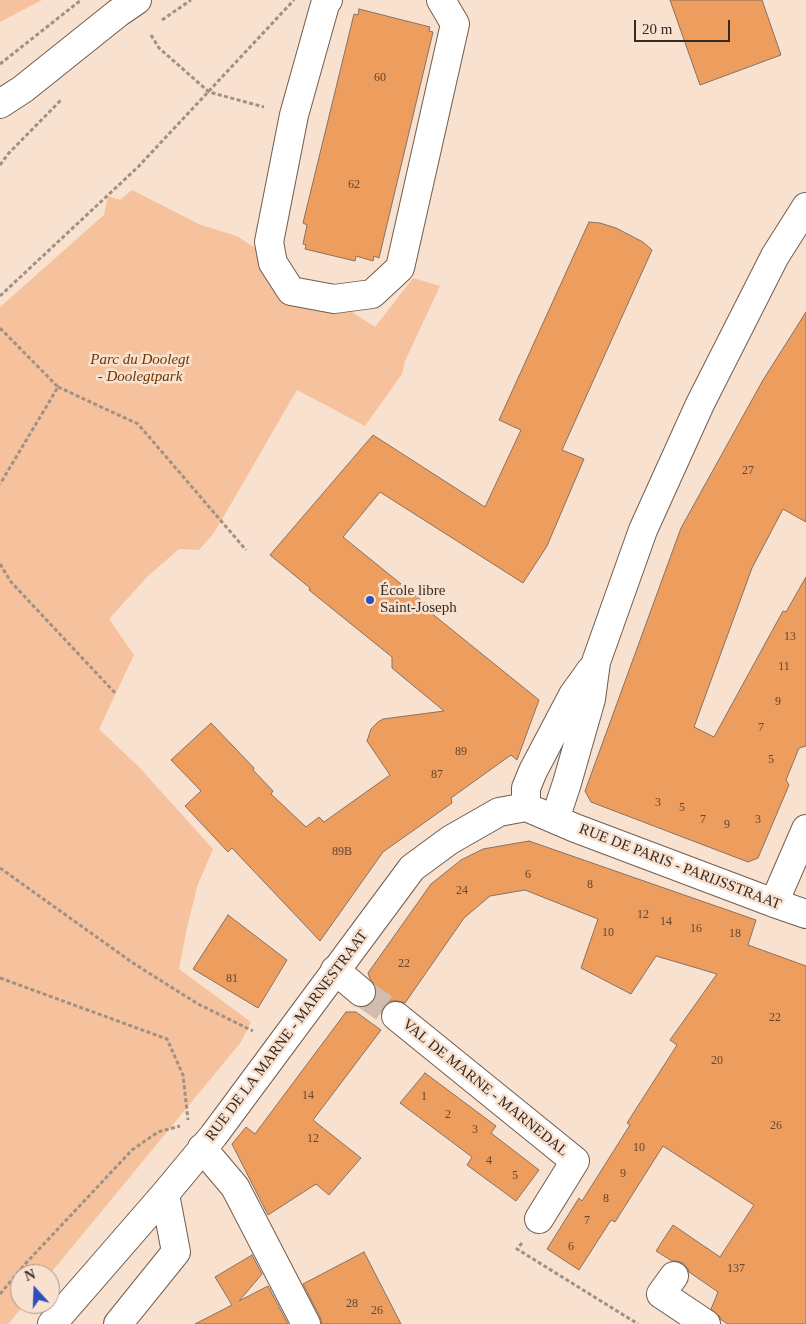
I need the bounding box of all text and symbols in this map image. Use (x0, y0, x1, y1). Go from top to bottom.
scale bar (636, 10, 732, 42)
text: 20 m (642, 21, 672, 37)
house number: 60 (374, 71, 386, 85)
house number: 62 (348, 178, 360, 192)
park label: Parc du Doolegt - Doolegtpark (90, 351, 190, 386)
house number: 27 (742, 464, 754, 478)
place label: École libre Saint-Joseph (380, 582, 457, 617)
marker: École libre Saint-Joseph (364, 594, 376, 606)
house number: 13 (784, 630, 796, 644)
house number: 11 (778, 660, 790, 674)
house number: 9 (775, 695, 781, 709)
house number: 7 (758, 721, 764, 735)
house number: 89 (455, 745, 467, 759)
house number: 5 (768, 753, 774, 767)
house number: 87 (431, 768, 443, 782)
house number: 3 (655, 796, 661, 810)
house number: 5 (679, 801, 685, 815)
house number: 7 (700, 813, 706, 827)
house number: 3 (755, 813, 761, 827)
house number: 9 (724, 818, 730, 832)
street label: RUE DE PARIS - PARIJSSTRAAT (577, 820, 783, 914)
house number: 89B (332, 845, 352, 859)
house number: 6 (525, 868, 531, 882)
house number: 8 (587, 878, 593, 892)
house number: 24 (456, 884, 468, 898)
house number: 12 (637, 908, 649, 922)
house number: 14 (660, 915, 672, 929)
house number: 16 (690, 922, 702, 936)
house number: 10 (602, 926, 614, 940)
street label: RUE DE LA MARNE - MARNESTRAAT (202, 927, 372, 1145)
house number: 18 (729, 927, 741, 941)
house number: 22 (398, 957, 410, 971)
house number: 81 (226, 972, 238, 986)
house number: 22 (769, 1011, 781, 1025)
street label: VAL DE MARNE - MARNEDAL (398, 1016, 572, 1160)
house number: 20 (711, 1054, 723, 1068)
house number: 14 (302, 1089, 314, 1103)
house number: 1 (421, 1090, 427, 1104)
house number: 2 (445, 1108, 451, 1122)
house number: 26 (770, 1119, 782, 1133)
house number: 3 (472, 1123, 478, 1137)
house number: 12 (307, 1132, 319, 1146)
house number: 10 (633, 1141, 645, 1155)
house number: 4 (486, 1154, 492, 1168)
house number: 9 (620, 1167, 626, 1181)
house number: 5 (512, 1169, 518, 1183)
house number: 8 (603, 1192, 609, 1206)
house number: 7 (584, 1214, 590, 1228)
house number: 6 (568, 1240, 574, 1254)
house number: 137 (727, 1262, 745, 1276)
north arrow (10, 1264, 60, 1314)
text: N (23, 1267, 37, 1284)
house number: 28 (346, 1297, 358, 1311)
house number: 26 (371, 1304, 383, 1318)

